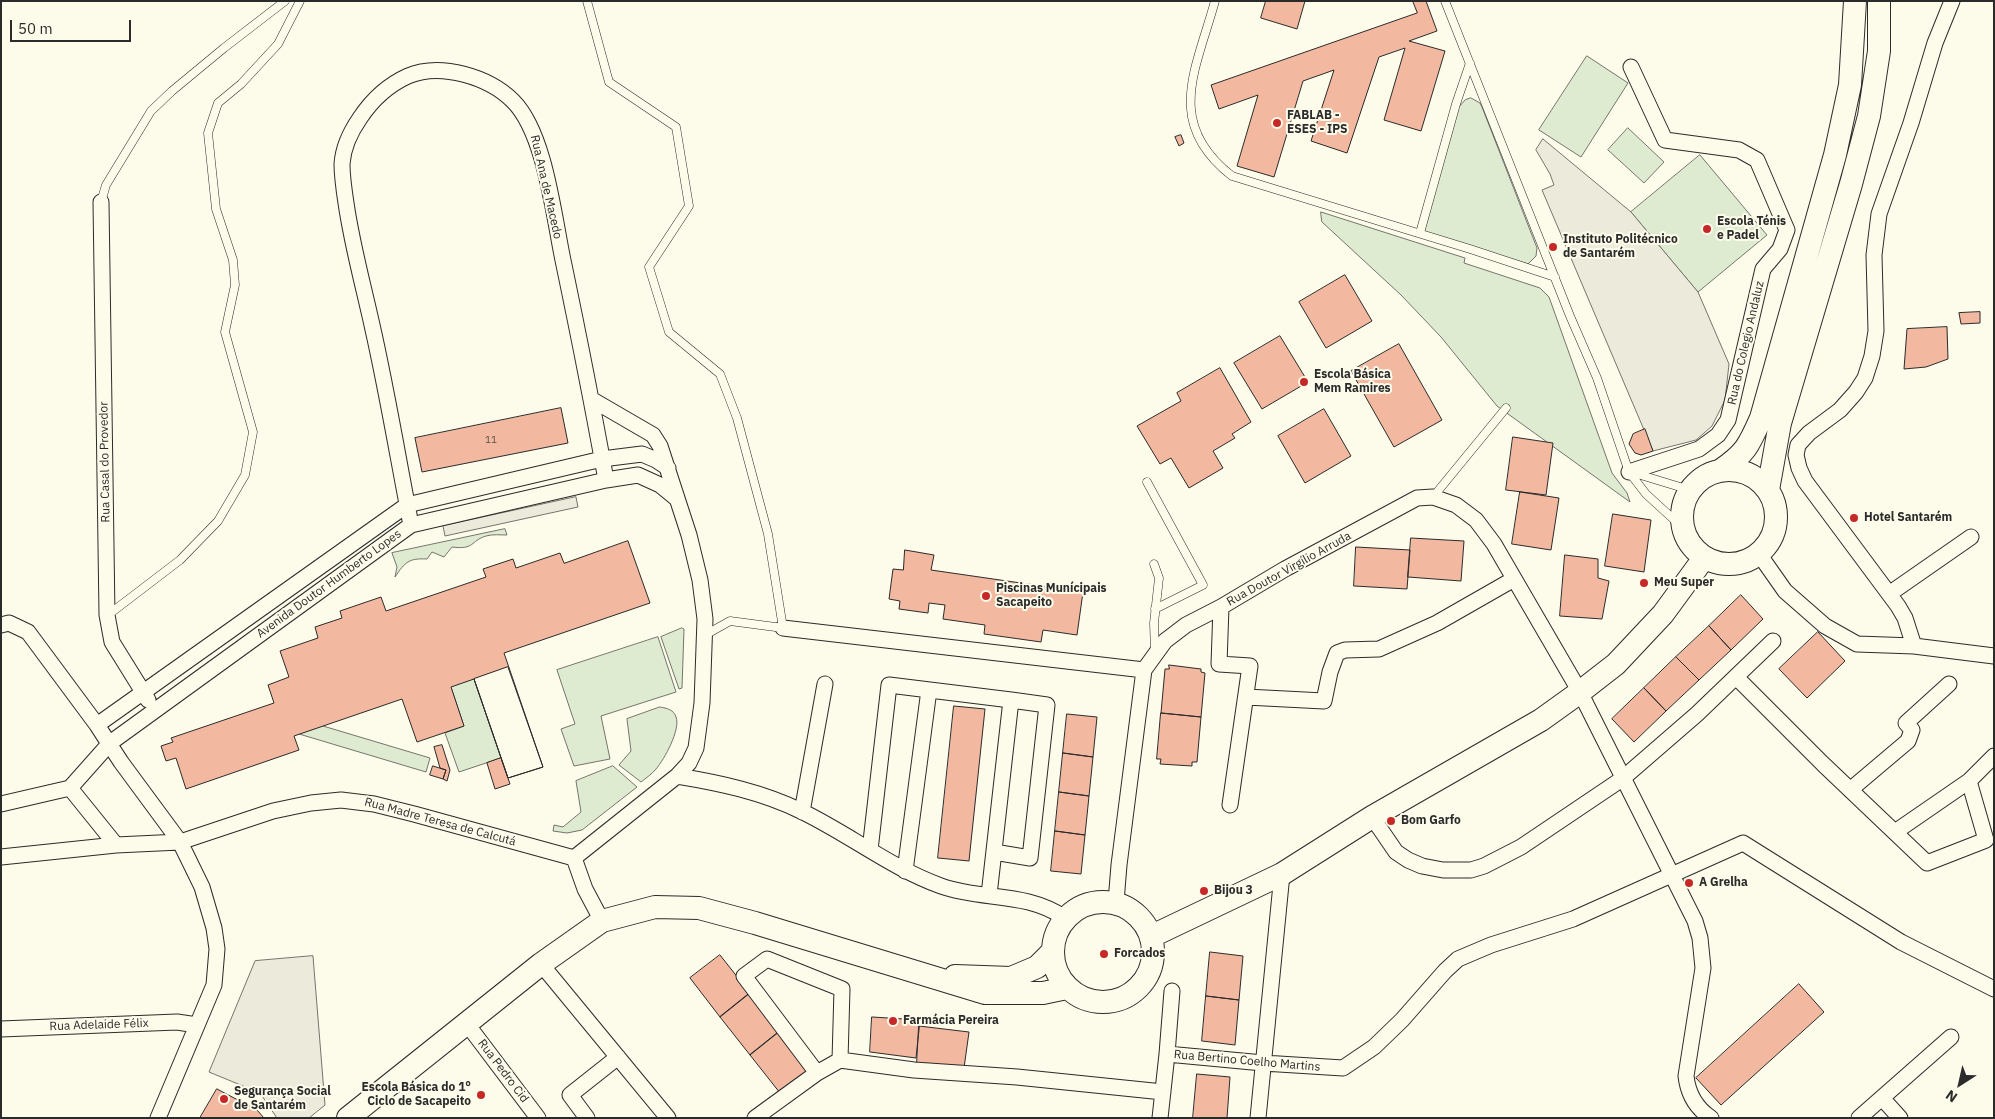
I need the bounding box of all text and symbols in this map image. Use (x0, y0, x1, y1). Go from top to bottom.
scale bar (12, 10, 134, 42)
text: 50 m (18, 19, 53, 38)
place label: FABLAB - ESES - IPS (1287, 109, 1347, 137)
marker: FABLAB - ESES - IPS (1271, 117, 1283, 129)
street label: Rua Ana de Macedo (527, 134, 565, 240)
place label: Escola Ténis e Padel (1717, 215, 1786, 243)
marker: Escola Ténis e Padel (1701, 223, 1713, 235)
place label: Instituto Politécnico de Santarém (1563, 233, 1678, 261)
marker: Instituto Politécnico de Santarém (1547, 241, 1559, 253)
street label: Rua do Colegio Andaluz (1725, 280, 1767, 406)
place label: Escola Básica Mem Ramires (1314, 368, 1391, 396)
marker: Escola Básica Mem Ramires (1298, 376, 1310, 388)
street label: Rua Casal do Provedor (97, 401, 113, 523)
house number: 11 (485, 434, 497, 446)
place label: Hotel Santarém (1864, 511, 1952, 525)
marker: Hotel Santarém (1848, 512, 1860, 524)
street label: Avenida Doutor Humberto Lopes (254, 527, 404, 641)
street label: Rua Doutor Virgílio Arruda (1224, 529, 1354, 609)
place label: Meu Super (1654, 576, 1714, 590)
marker: Meu Super (1638, 577, 1650, 589)
place label: Piscinas Munícipais Sacapeito (996, 582, 1107, 610)
marker: Piscinas Munícipais Sacapeito (980, 590, 992, 602)
street label: Rua Madre Teresa de Calcutá (363, 795, 517, 849)
place label: Bom Garfo (1401, 814, 1461, 828)
marker: Bom Garfo (1385, 815, 1397, 827)
place label: A Grelha (1699, 876, 1748, 890)
marker: A Grelha (1683, 877, 1695, 889)
place label: Bijou 3 (1214, 884, 1253, 898)
marker: Bijou 3 (1198, 885, 1210, 897)
place label: Forcados (1114, 947, 1165, 961)
marker: Forcados (1098, 948, 1110, 960)
place label: Farmácia Pereira (903, 1014, 999, 1028)
marker: Farmácia Pereira (887, 1015, 899, 1027)
street label: Rua Adelaide Félix (49, 1016, 149, 1034)
street label: Rua Pedro Cid (474, 1036, 532, 1106)
street label: Rua Bertino Coelho Martins (1173, 1047, 1321, 1075)
north arrow (1935, 1059, 1985, 1109)
place label: Escola Básica do 1° Ciclo de Sacapeito (362, 1081, 471, 1109)
place label: Segurança Social de Santarém (234, 1085, 331, 1113)
text: N (1942, 1086, 1961, 1107)
marker: Escola Básica do 1° Ciclo de Sacapeito (475, 1089, 487, 1101)
marker: Segurança Social de Santarém (218, 1093, 230, 1105)

